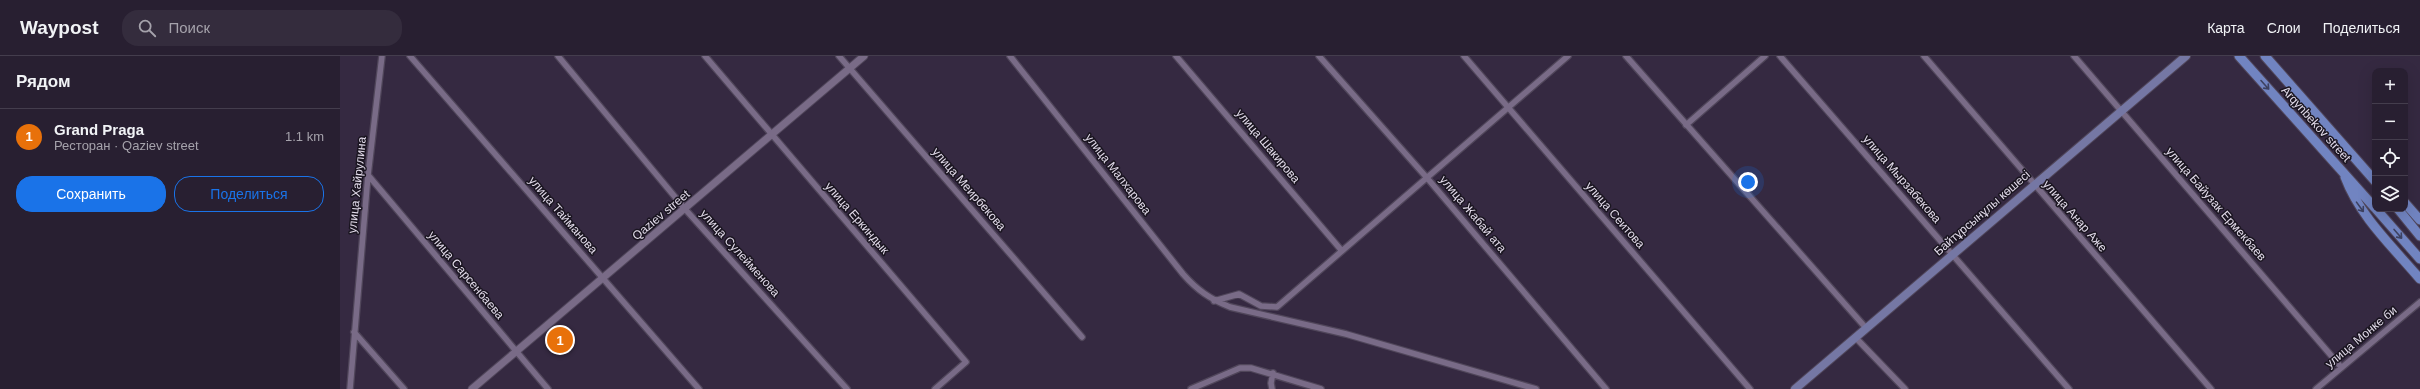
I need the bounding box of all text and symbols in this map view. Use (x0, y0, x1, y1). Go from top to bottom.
search box (122, 10, 402, 46)
text: Waypost (20, 17, 98, 38)
icon: search (136, 17, 158, 39)
text: Поиск (168, 19, 210, 36)
text: Карта (2207, 20, 2245, 36)
text: Слои (2267, 20, 2301, 36)
text: Поделиться (2323, 20, 2400, 36)
map controls (2372, 68, 2408, 212)
button: + (2372, 68, 2408, 104)
text: Рядом (16, 72, 71, 91)
one-way arrow (2261, 80, 2270, 90)
street label: Arqynbekov street (2278, 83, 2354, 165)
button: − (2372, 104, 2408, 140)
street label: улица Шакирова (1233, 106, 1303, 186)
text: Grand Praga (54, 121, 144, 138)
text: 1 (25, 129, 33, 144)
text: 1.1 km (285, 129, 324, 144)
street label: улица Малхарова (1082, 131, 1154, 218)
street label: улица Мырзабекова (1860, 132, 1944, 226)
street label: улица Хайрулина (345, 136, 369, 234)
text: Ресторан · Qaziev street (54, 138, 199, 153)
button: locate (2372, 140, 2408, 176)
street label: улица Байузак Ермекбаев (2163, 144, 2269, 264)
street label: улица Меирбекова (929, 145, 1009, 233)
street label: Байтұрсынұлы көшесі (1931, 168, 2033, 258)
your location (1738, 172, 1758, 192)
street label: улица Жабай ата (1437, 173, 1509, 256)
street label: улица Тайманова (526, 174, 601, 257)
button: Сохранить (16, 176, 166, 212)
button: Поделиться (174, 176, 324, 212)
button: layers (2372, 176, 2408, 212)
street label: улица Анар Аже (2040, 177, 2110, 255)
street label: улица Еркиндык (822, 179, 892, 257)
street label: улица Сеитова (1582, 179, 1648, 251)
street label: Qaziev street (629, 186, 693, 243)
one-way arrow (2356, 201, 2364, 212)
street label: улица Сулейменова (697, 207, 783, 300)
street label: улица Сарсенбаева (425, 228, 507, 322)
one-way arrow (2393, 229, 2403, 239)
street label: улица Монке би (2323, 303, 2399, 371)
pin: 1 (547, 325, 573, 355)

